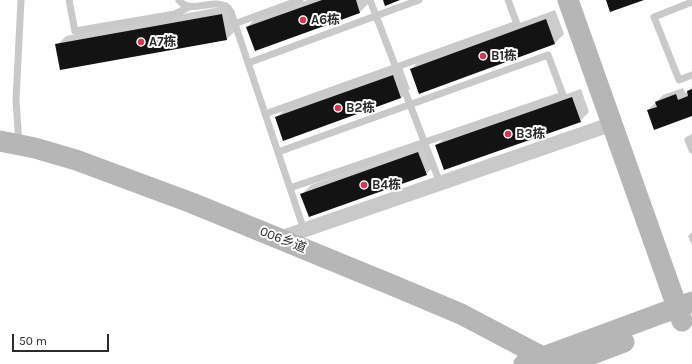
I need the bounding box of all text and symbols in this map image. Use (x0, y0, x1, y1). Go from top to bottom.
place label: A6栋 (311, 12, 340, 28)
marker: A6栋 (298, 15, 308, 25)
place label: A7栋 (149, 34, 177, 50)
marker: A7栋 (136, 37, 146, 47)
place label: B1栋 (491, 48, 517, 64)
marker: B1栋 (478, 51, 488, 61)
place label: B2栋 (346, 100, 375, 116)
marker: B2栋 (333, 103, 343, 113)
place label: B3栋 (516, 126, 546, 142)
marker: B3栋 (503, 129, 513, 139)
place label: B4栋 (372, 177, 401, 193)
marker: B4栋 (359, 180, 369, 190)
street label: 006乡道 (257, 224, 309, 256)
scale bar (14, 326, 111, 352)
text: 50 m (19, 334, 47, 348)

